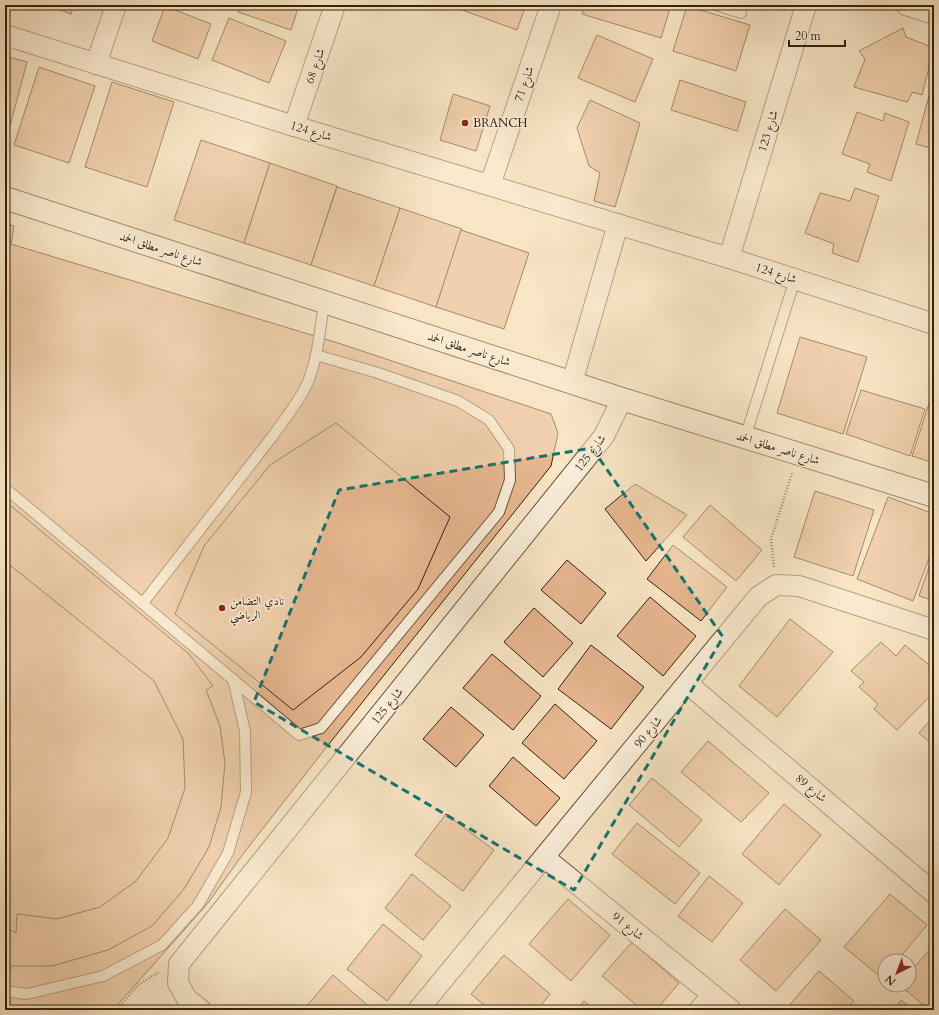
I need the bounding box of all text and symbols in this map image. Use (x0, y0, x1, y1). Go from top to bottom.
scale bar (789, 22, 845, 48)
text: 20 m (795, 28, 822, 44)
street label: شارع 68 (302, 46, 331, 87)
street label: شارع 71 (511, 64, 540, 105)
street label: شارع 123 (754, 108, 785, 155)
place label: BRANCH (473, 115, 527, 131)
street label: شارع 124 (287, 117, 334, 148)
marker: BRANCH (460, 118, 470, 128)
street label: شارع ناصر مطلق الحمد (116, 228, 205, 273)
street label: شارع 124 (752, 259, 799, 290)
street label: شارع ناصر مطلق الحمد (424, 328, 513, 373)
street label: شارع ناصر مطلق الحمد (733, 428, 822, 471)
street label: شارع 125 (571, 431, 612, 477)
place label: نادي التضامن الرياضي (230, 593, 284, 626)
marker: نادي التضامن الرياضي (217, 603, 227, 613)
street label: شارع 125 (367, 684, 409, 729)
street label: شارع 90 (630, 713, 668, 753)
street label: شارع 89 (790, 770, 830, 808)
street label: شارع 91 (607, 908, 647, 946)
north arrow (877, 953, 917, 993)
text: N (882, 971, 899, 989)

